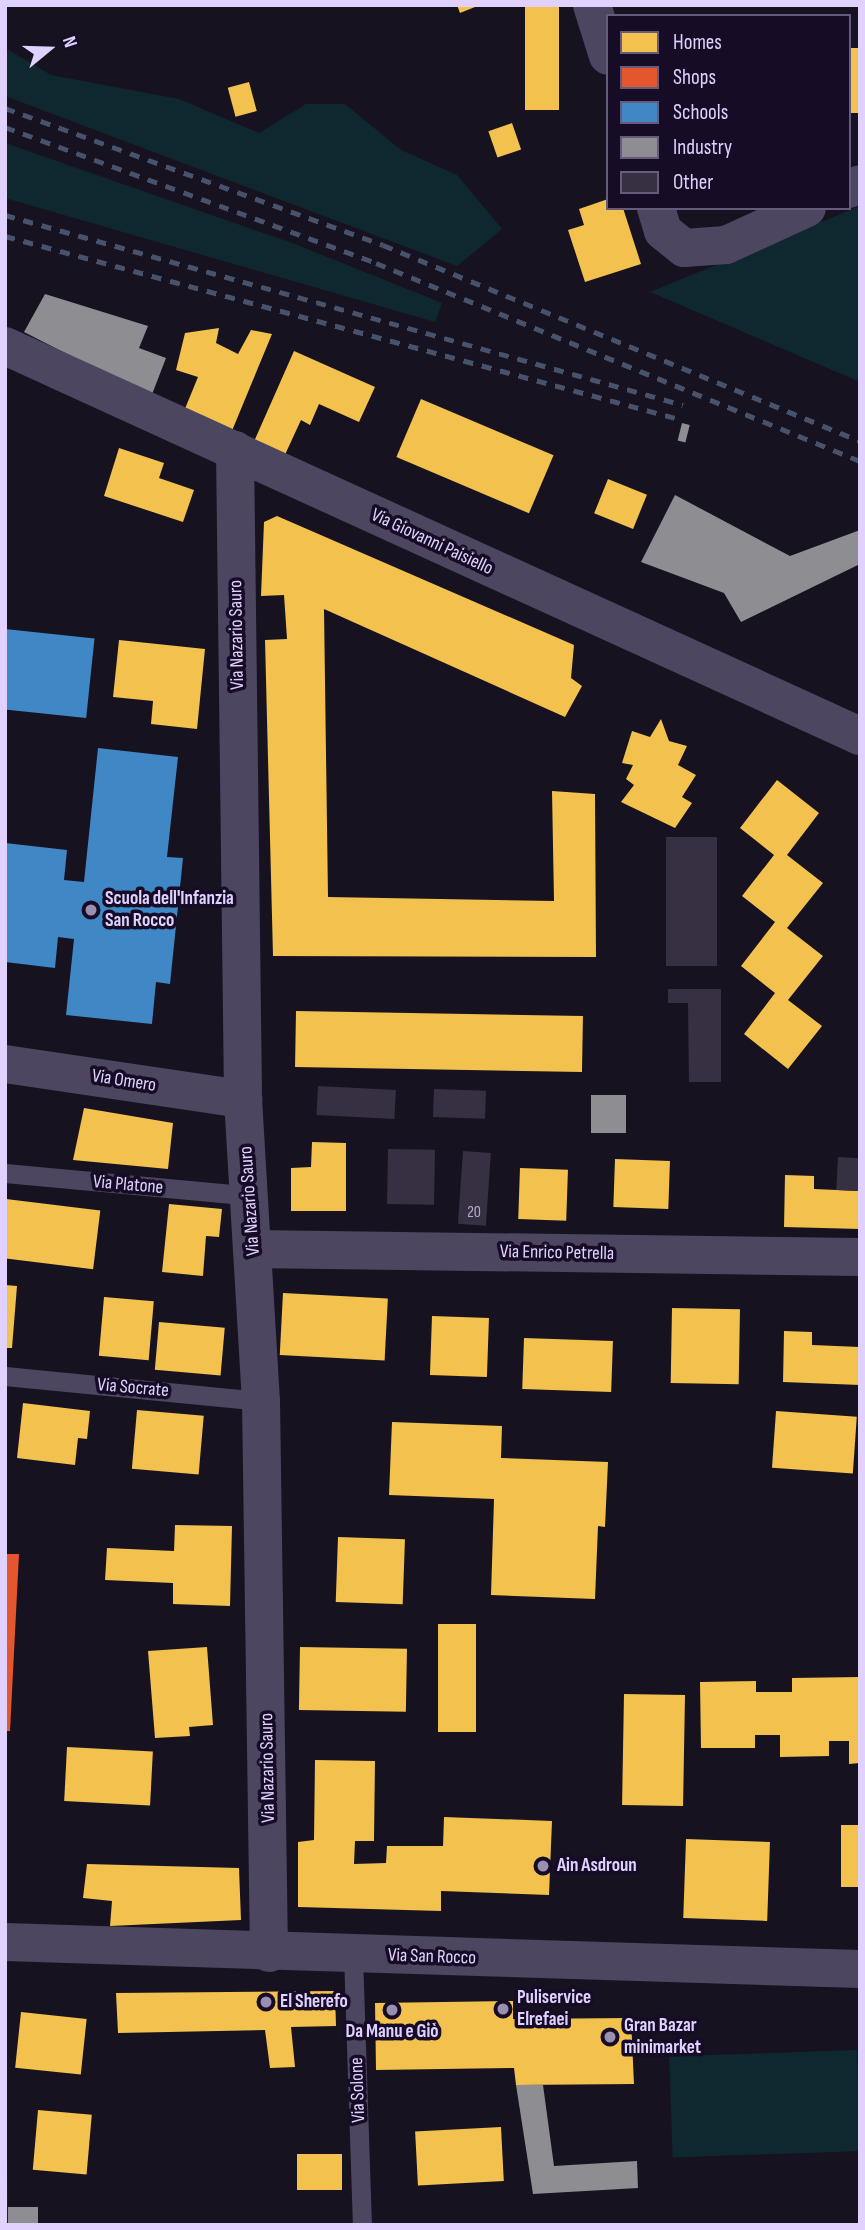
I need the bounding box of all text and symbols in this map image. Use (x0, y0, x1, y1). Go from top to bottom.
north arrow (14, 14, 84, 84)
legend (606, 14, 851, 210)
text: Homes (673, 30, 722, 55)
text: N (57, 33, 82, 51)
text: Shops (673, 65, 716, 90)
text: Schools (673, 100, 728, 125)
text: Industry (673, 135, 732, 160)
text: Other (673, 170, 713, 195)
street label: Via Giovanni Paisiello (367, 504, 497, 580)
street label: Via Nazario Sauro (225, 580, 249, 690)
place label: Scuola dell'Infanzia San Rocco (105, 888, 234, 932)
marker: Scuola dell'Infanzia San Rocco (83, 902, 99, 918)
street label: Via Omero (90, 1065, 158, 1097)
street label: Via Nazario Sauro (235, 1145, 265, 1257)
street label: Via Platone (92, 1171, 164, 1199)
house number: 20 (467, 1203, 481, 1223)
street label: Via Enrico Petrella (500, 1241, 614, 1265)
street label: Via Socrate (96, 1374, 170, 1402)
street label: Via Nazario Sauro (256, 1713, 280, 1823)
place label: Ain Asdroun (557, 1855, 637, 1877)
marker: Ain Asdroun (535, 1858, 551, 1874)
street label: Via San Rocco (387, 1944, 477, 1970)
place label: Puliservice Elrefaei (517, 1987, 591, 2031)
place label: El Sherefo (280, 1991, 348, 2013)
marker: El Sherefo (258, 1994, 274, 2010)
marker: Puliservice Elrefaei (495, 2001, 511, 2017)
marker: Da Manu e Giò (384, 2002, 400, 2018)
place label: Gran Bazar minimarket (624, 2015, 701, 2059)
place label: Da Manu e Giò (345, 2021, 439, 2043)
marker: Gran Bazar minimarket (602, 2029, 618, 2045)
street label: Via Solone (345, 2057, 371, 2123)

